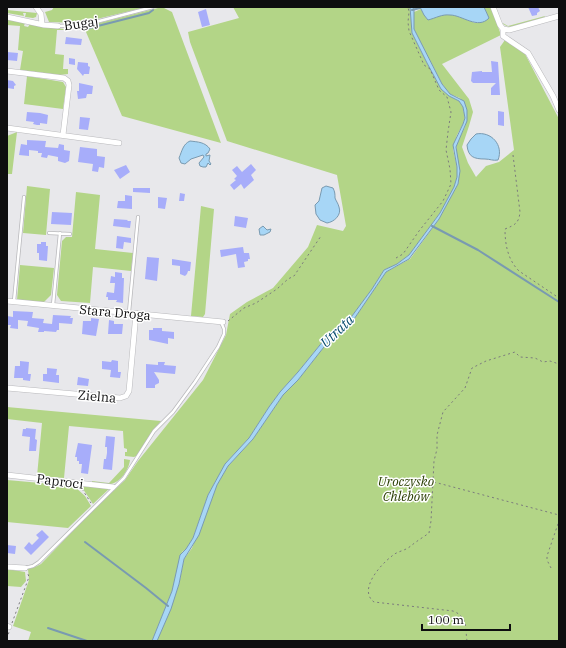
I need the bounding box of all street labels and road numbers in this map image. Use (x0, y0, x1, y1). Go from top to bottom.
street label: Bugaj (63, 13, 99, 34)
street label: Stara Droga (79, 301, 151, 324)
street label: Zielna (77, 386, 117, 407)
street label: Paproci (36, 470, 84, 493)

